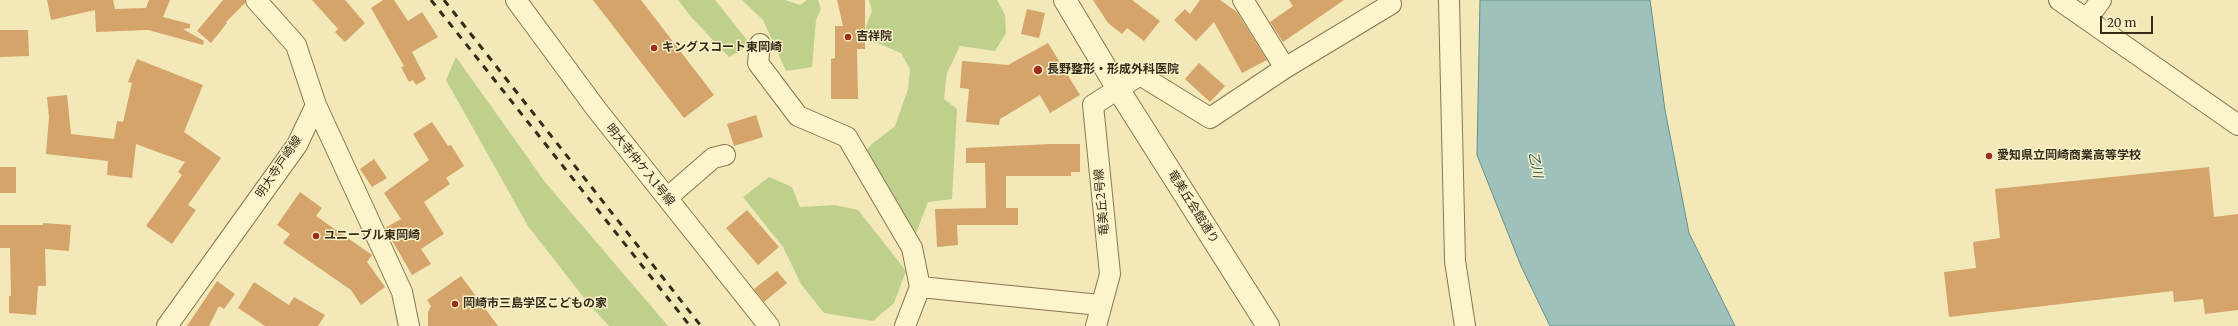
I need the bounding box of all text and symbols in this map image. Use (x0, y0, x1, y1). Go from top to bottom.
scale bar (2102, 8, 2155, 34)
text: 20 m (2107, 15, 2136, 30)
place label: 吉祥院 (856, 30, 892, 44)
marker: 吉祥院 (843, 32, 853, 42)
place label: キングスコート東岡崎 (662, 41, 782, 55)
marker: キングスコート東岡崎 (649, 43, 659, 53)
place label: 長野整形・形成外科医院 (1047, 63, 1179, 77)
marker: 長野整形・形成外科医院 (1032, 64, 1044, 76)
street label: 明大寺仲ケ入1号線 (602, 121, 678, 209)
street label: 明大寺戸崎線 (253, 133, 305, 201)
place label: 愛知県立岡崎商業高等学校 (1997, 149, 2141, 163)
water label: 乙川 (1525, 151, 1545, 179)
marker: 愛知県立岡崎商業高等学校 (1984, 151, 1994, 161)
street label: 竜美丘2号線 (1092, 168, 1112, 236)
street label: 竜美丘会館通り (1165, 168, 1221, 246)
place label: ユニーブル東岡崎 (324, 229, 420, 243)
marker: ユニーブル東岡崎 (311, 231, 321, 241)
place label: 岡崎市三島学区こどもの家 (463, 297, 607, 311)
marker: 岡崎市三島学区こどもの家 (450, 299, 460, 309)

